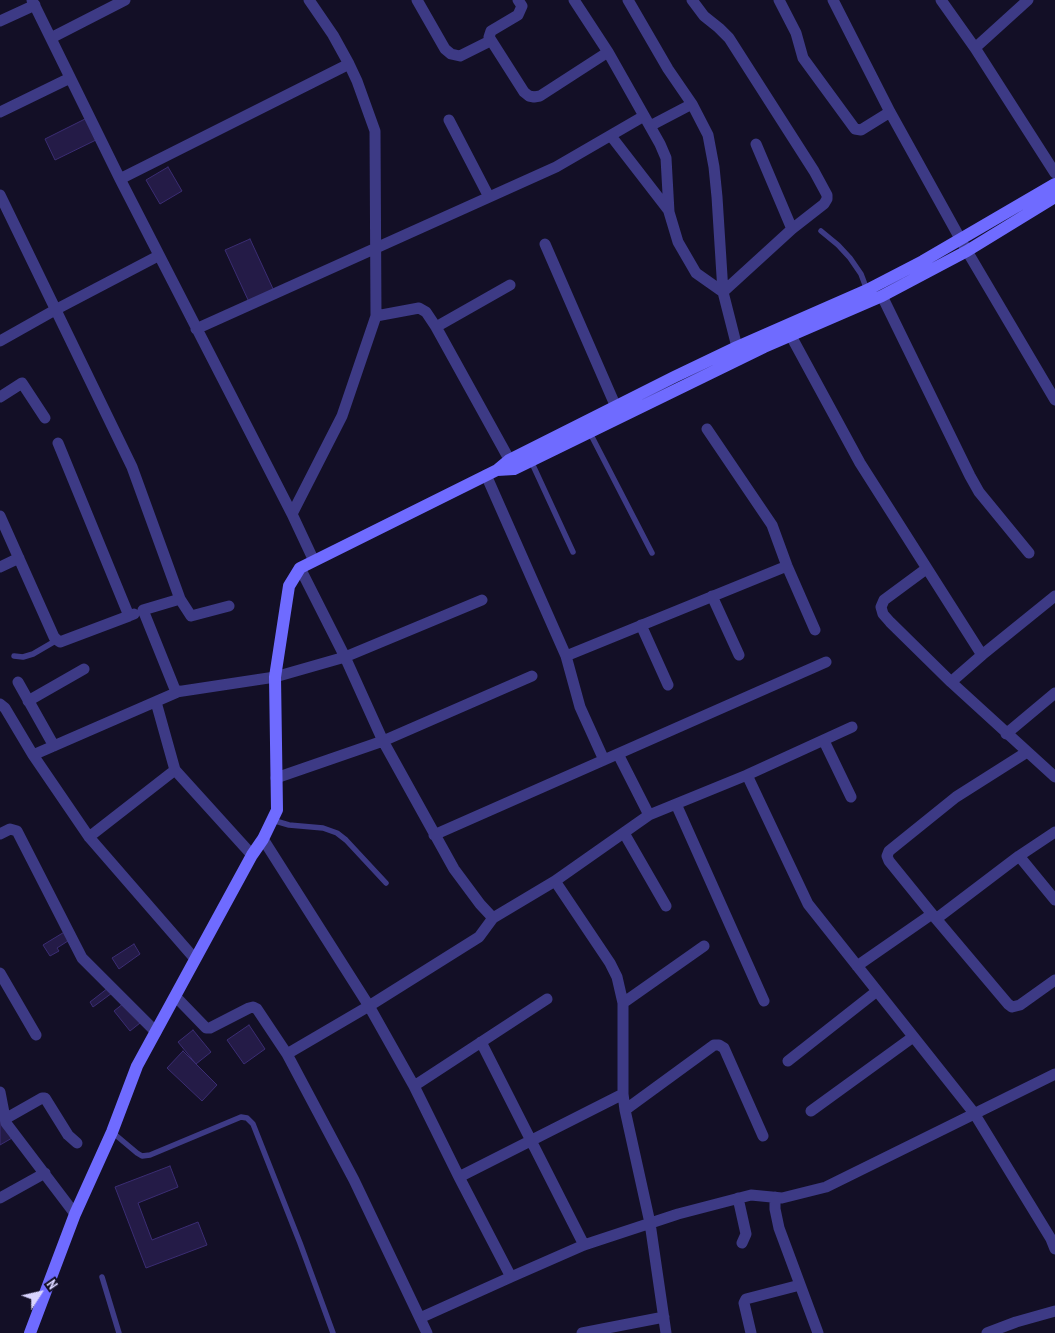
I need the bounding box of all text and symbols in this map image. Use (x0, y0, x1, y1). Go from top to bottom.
north arrow (15, 1268, 65, 1318)
text: N (43, 1276, 62, 1293)

